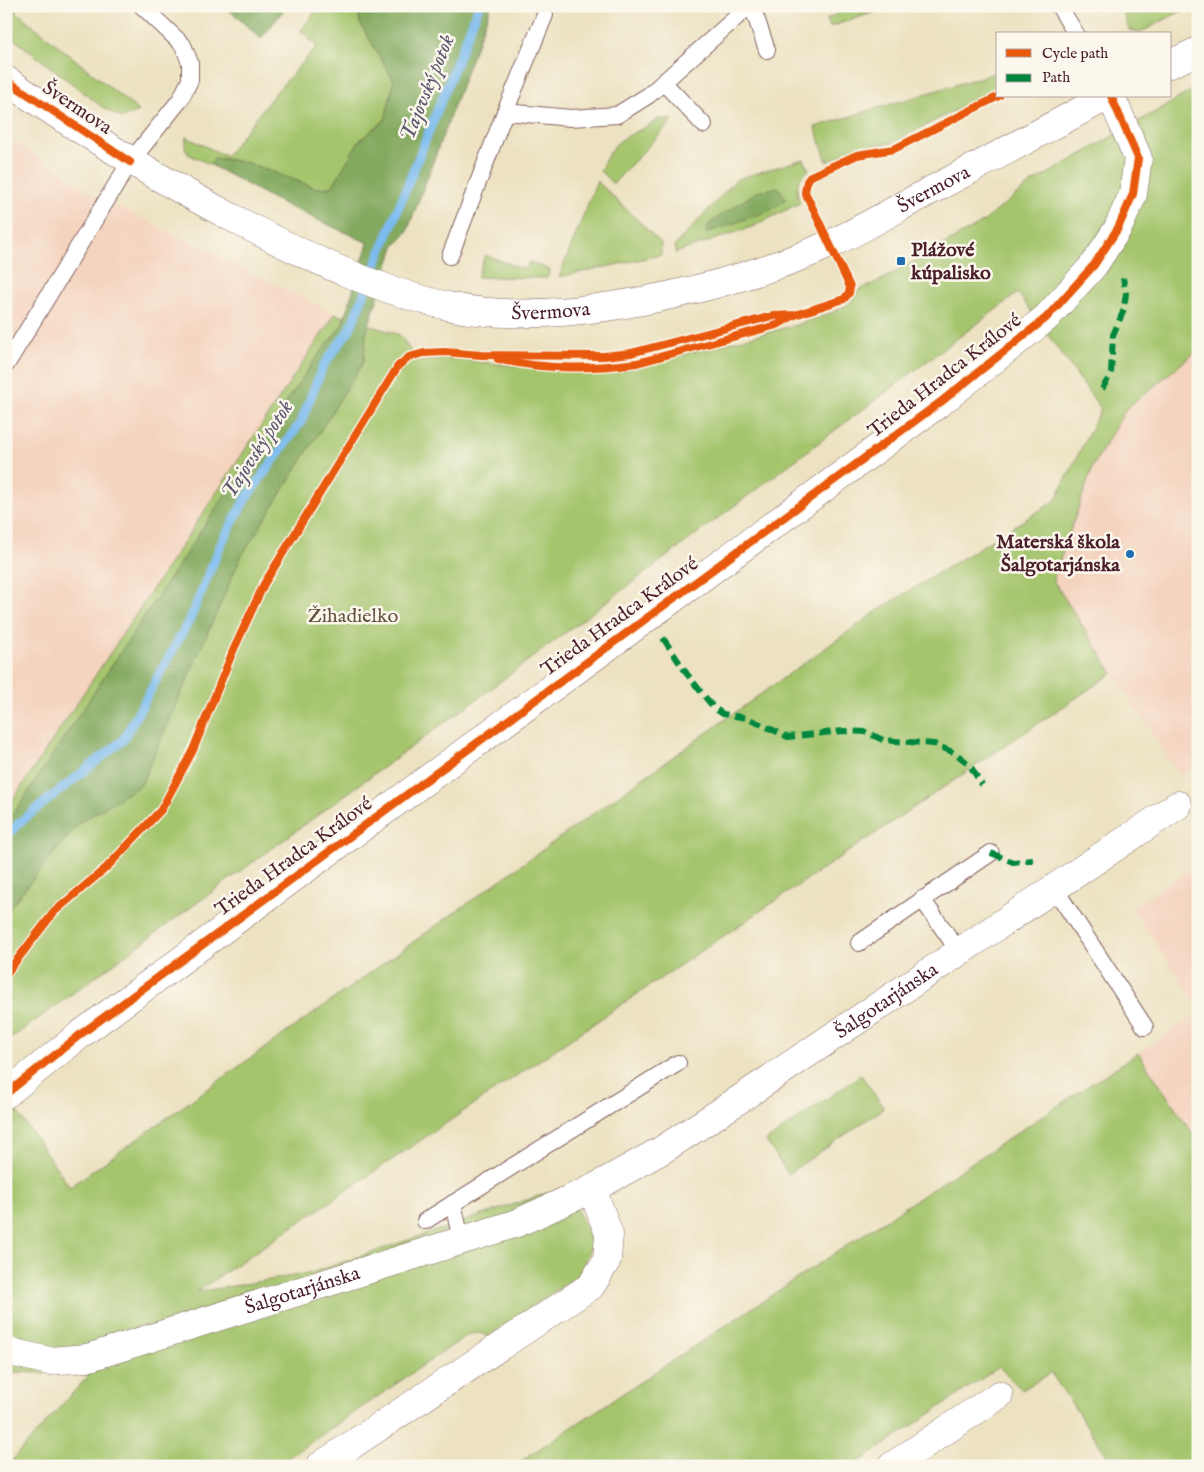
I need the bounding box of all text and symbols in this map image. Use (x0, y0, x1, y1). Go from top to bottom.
water label: Tajovský potok (394, 30, 462, 145)
legend (996, 32, 1172, 98)
text: Cycle path (1042, 44, 1108, 63)
text: Path (1042, 68, 1070, 87)
street label: Švermova (37, 76, 117, 141)
street label: Švermova (893, 160, 974, 219)
place label: Plážové kúpalisko (910, 238, 991, 286)
marker: Plážové kúpalisko (895, 255, 907, 267)
street label: Švermova (511, 296, 592, 326)
street label: Trieda Hradca Králové (863, 308, 1027, 444)
water label: Tajovský potok (216, 395, 300, 504)
place label: Materská škola Šalgotarjánska (996, 530, 1120, 578)
marker: Materská škola Šalgotarjánska (1124, 548, 1136, 560)
street label: Trieda Hradca Králové (536, 552, 704, 682)
park label: Žihadielko (308, 604, 398, 629)
street label: Trieda Hradca Králové (210, 792, 378, 922)
street label: Šalgotarjánska (830, 957, 943, 1044)
street label: Šalgotarjánska (242, 1260, 363, 1320)

